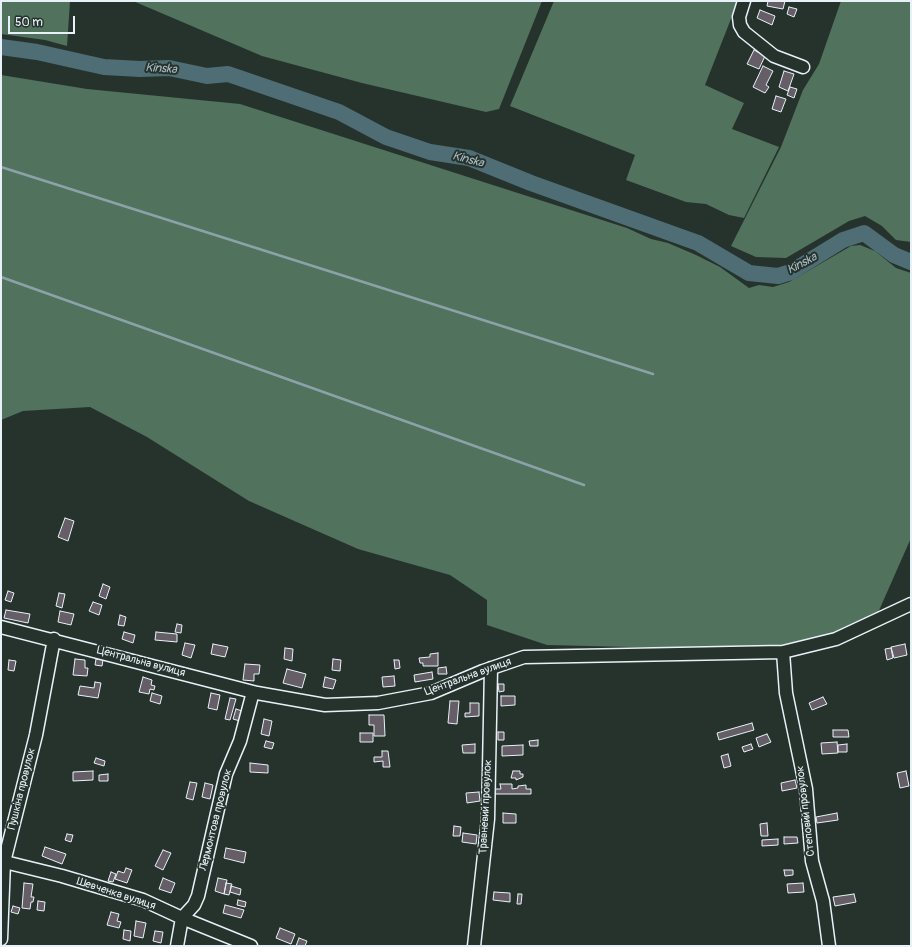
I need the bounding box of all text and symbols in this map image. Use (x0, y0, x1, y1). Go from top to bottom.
scale bar (10, 8, 77, 34)
text: 50 m (15, 15, 43, 30)
water label: Kinska (145, 61, 177, 77)
water label: Kinska (451, 149, 485, 171)
water label: Kinska (785, 250, 819, 278)
street label: Центральна вулиця (95, 644, 187, 680)
street label: Центральна вулиця (423, 655, 513, 699)
street label: Пушкіна провулок (5, 747, 39, 831)
street label: Травневий провулок (477, 759, 495, 855)
street label: Степовий провулок (794, 765, 818, 857)
street label: Лермонтова провулок (197, 768, 235, 872)
street label: Шевченка вулиця (75, 875, 157, 913)

